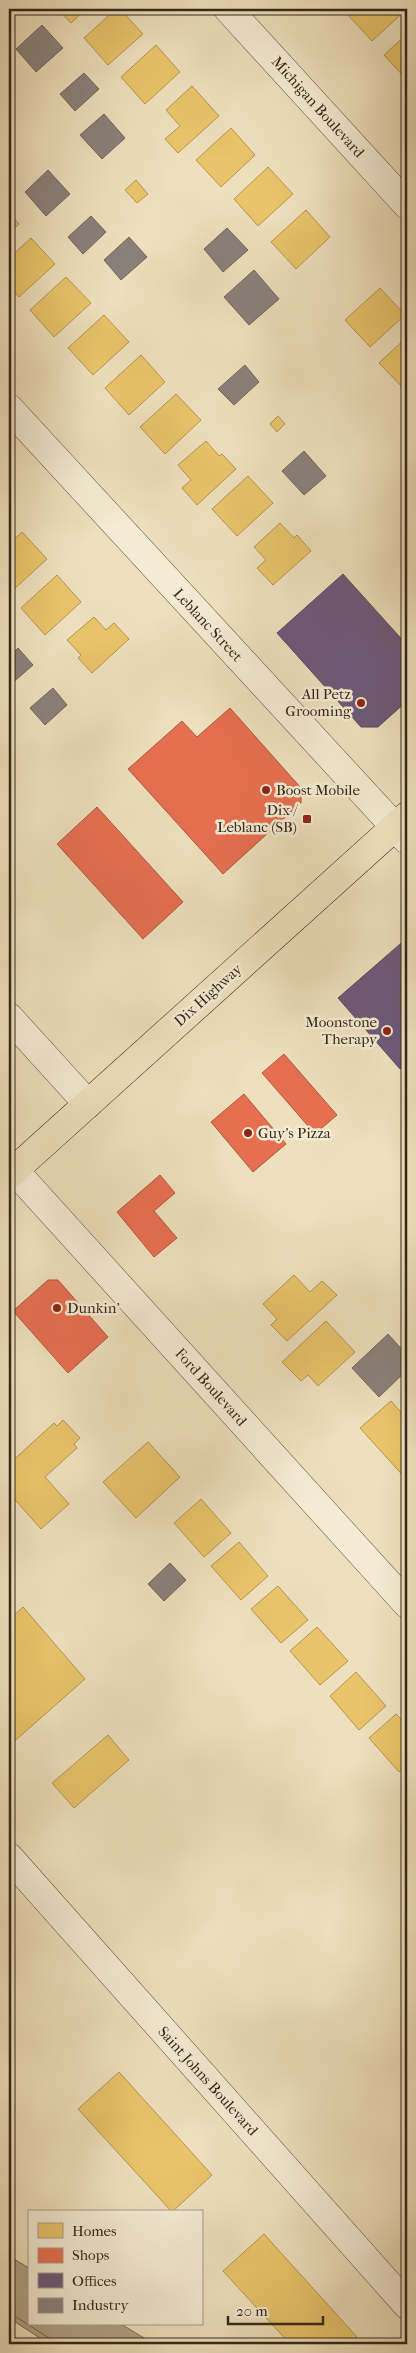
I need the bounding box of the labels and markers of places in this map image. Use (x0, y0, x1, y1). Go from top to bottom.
place label: All Petz Grooming (285, 685, 352, 720)
marker: All Petz Grooming (355, 697, 367, 709)
place label: Boost Mobile (276, 781, 360, 799)
marker: Boost Mobile (260, 784, 272, 796)
place label: Dix / Leblanc (SB) (217, 801, 298, 836)
marker: Dix / Leblanc (SB) (301, 813, 313, 825)
place label: Moonstone Therapy (305, 1013, 378, 1048)
marker: Moonstone Therapy (381, 1025, 393, 1037)
place label: Guy's Pizza (258, 1124, 332, 1142)
marker: Guy's Pizza (242, 1127, 254, 1139)
place label: Dunkin' (67, 1299, 120, 1317)
marker: Dunkin' (51, 1302, 63, 1314)

